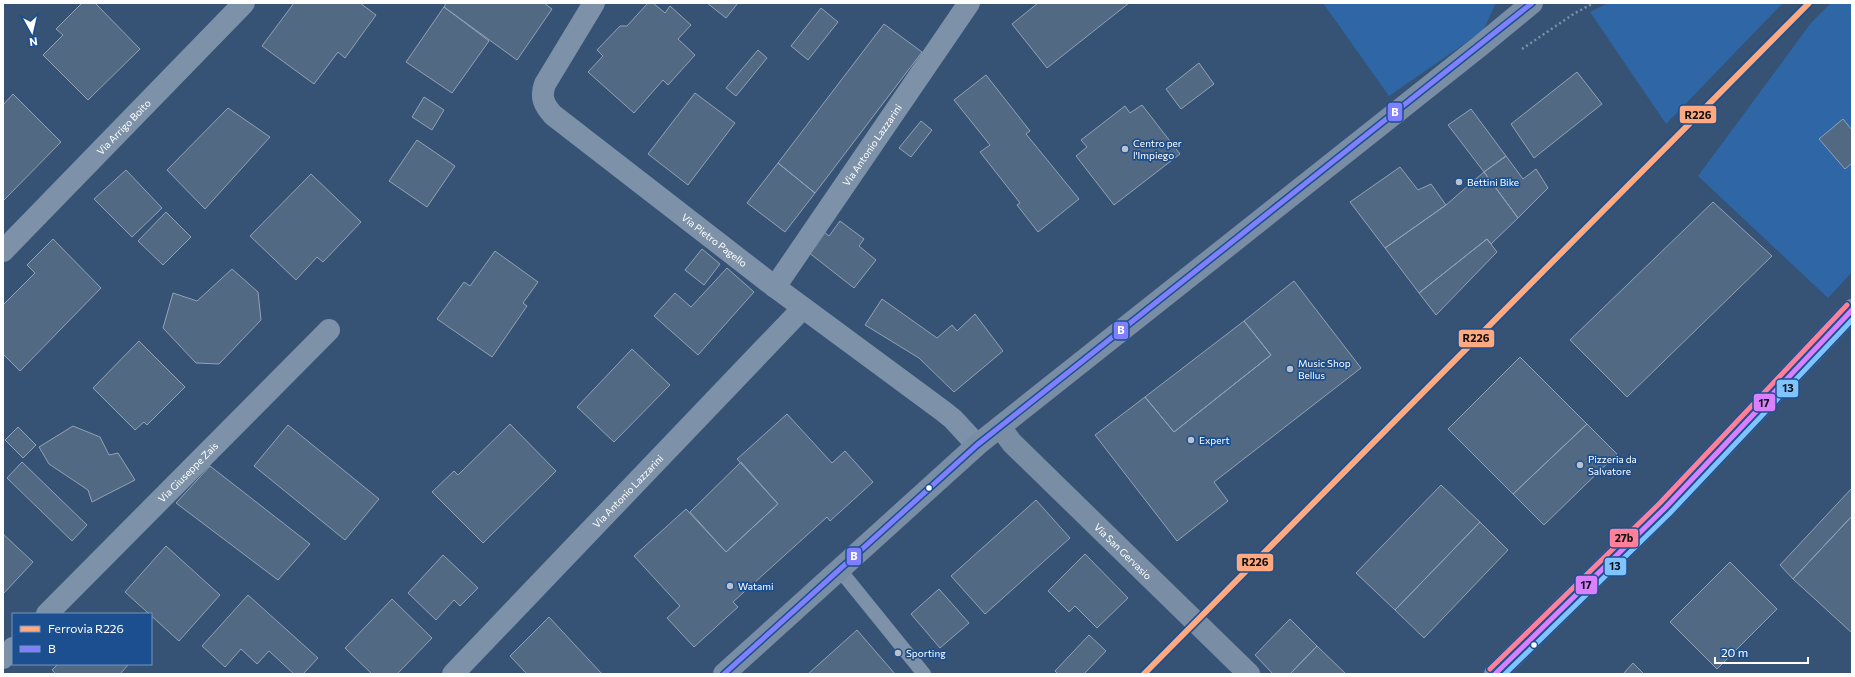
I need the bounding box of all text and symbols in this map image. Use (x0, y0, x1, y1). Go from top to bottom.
north arrow (12, 12, 52, 52)
text: N (28, 35, 38, 49)
street label: Via Arrigo Boito (94, 97, 153, 157)
street label: Via Antonio Lazzarini (840, 102, 904, 188)
line badge: B (1387, 102, 1403, 122)
text: B (1391, 105, 1399, 118)
line badge: R226 (1679, 105, 1717, 124)
text: R226 (1685, 108, 1712, 121)
place label: Centro per l'Impiego (1133, 137, 1182, 161)
marker: Centro per l'Impiego (1120, 144, 1130, 154)
place label: Bettini Bike (1467, 176, 1519, 188)
marker: Bettini Bike (1454, 177, 1464, 187)
street label: Via Pietro Pagello (679, 211, 750, 269)
line badge: B (1113, 321, 1129, 340)
text: B (1117, 323, 1125, 336)
line badge: R226 (1458, 329, 1495, 348)
text: R226 (1463, 331, 1490, 344)
place label: Music Shop Bellus (1298, 357, 1351, 381)
marker: Music Shop Bellus (1285, 364, 1295, 374)
line badge: 13 (1776, 379, 1799, 398)
text: 13 (1782, 381, 1794, 394)
line badge: 17 (1753, 393, 1776, 412)
text: 17 (1758, 396, 1770, 409)
place label: Expert (1199, 434, 1230, 446)
marker: Expert (1186, 435, 1196, 445)
street label: Via Giuseppe Zais (155, 439, 221, 505)
street label: Via Antonio Lazzarini (590, 452, 666, 530)
place label: Pizzeria da Salvatore (1588, 453, 1637, 477)
marker: Pizzeria da Salvatore (1575, 460, 1585, 470)
unlabelled marker (924, 483, 934, 493)
street label: Via San Gervasio (1092, 521, 1154, 582)
line badge: 27b (1609, 528, 1639, 548)
text: 27b (1615, 531, 1634, 544)
line badge: B (846, 547, 862, 566)
text: B (850, 549, 858, 562)
line badge: R226 (1236, 553, 1274, 572)
text: R226 (1242, 555, 1269, 568)
line badge: 13 (1604, 557, 1627, 576)
text: 13 (1609, 559, 1621, 572)
line badge: 17 (1575, 575, 1598, 595)
text: 17 (1580, 578, 1592, 591)
place label: Watami (738, 580, 774, 592)
marker: Watami (725, 581, 735, 591)
legend (12, 613, 152, 665)
text: Ferrovia R226 (48, 621, 124, 635)
scale bar (1715, 639, 1808, 665)
unlabelled marker (1529, 640, 1539, 650)
text: B (48, 641, 56, 655)
text: 20 m (1721, 645, 1748, 659)
place label: Sporting (906, 647, 946, 659)
marker: Sporting (893, 648, 903, 658)

